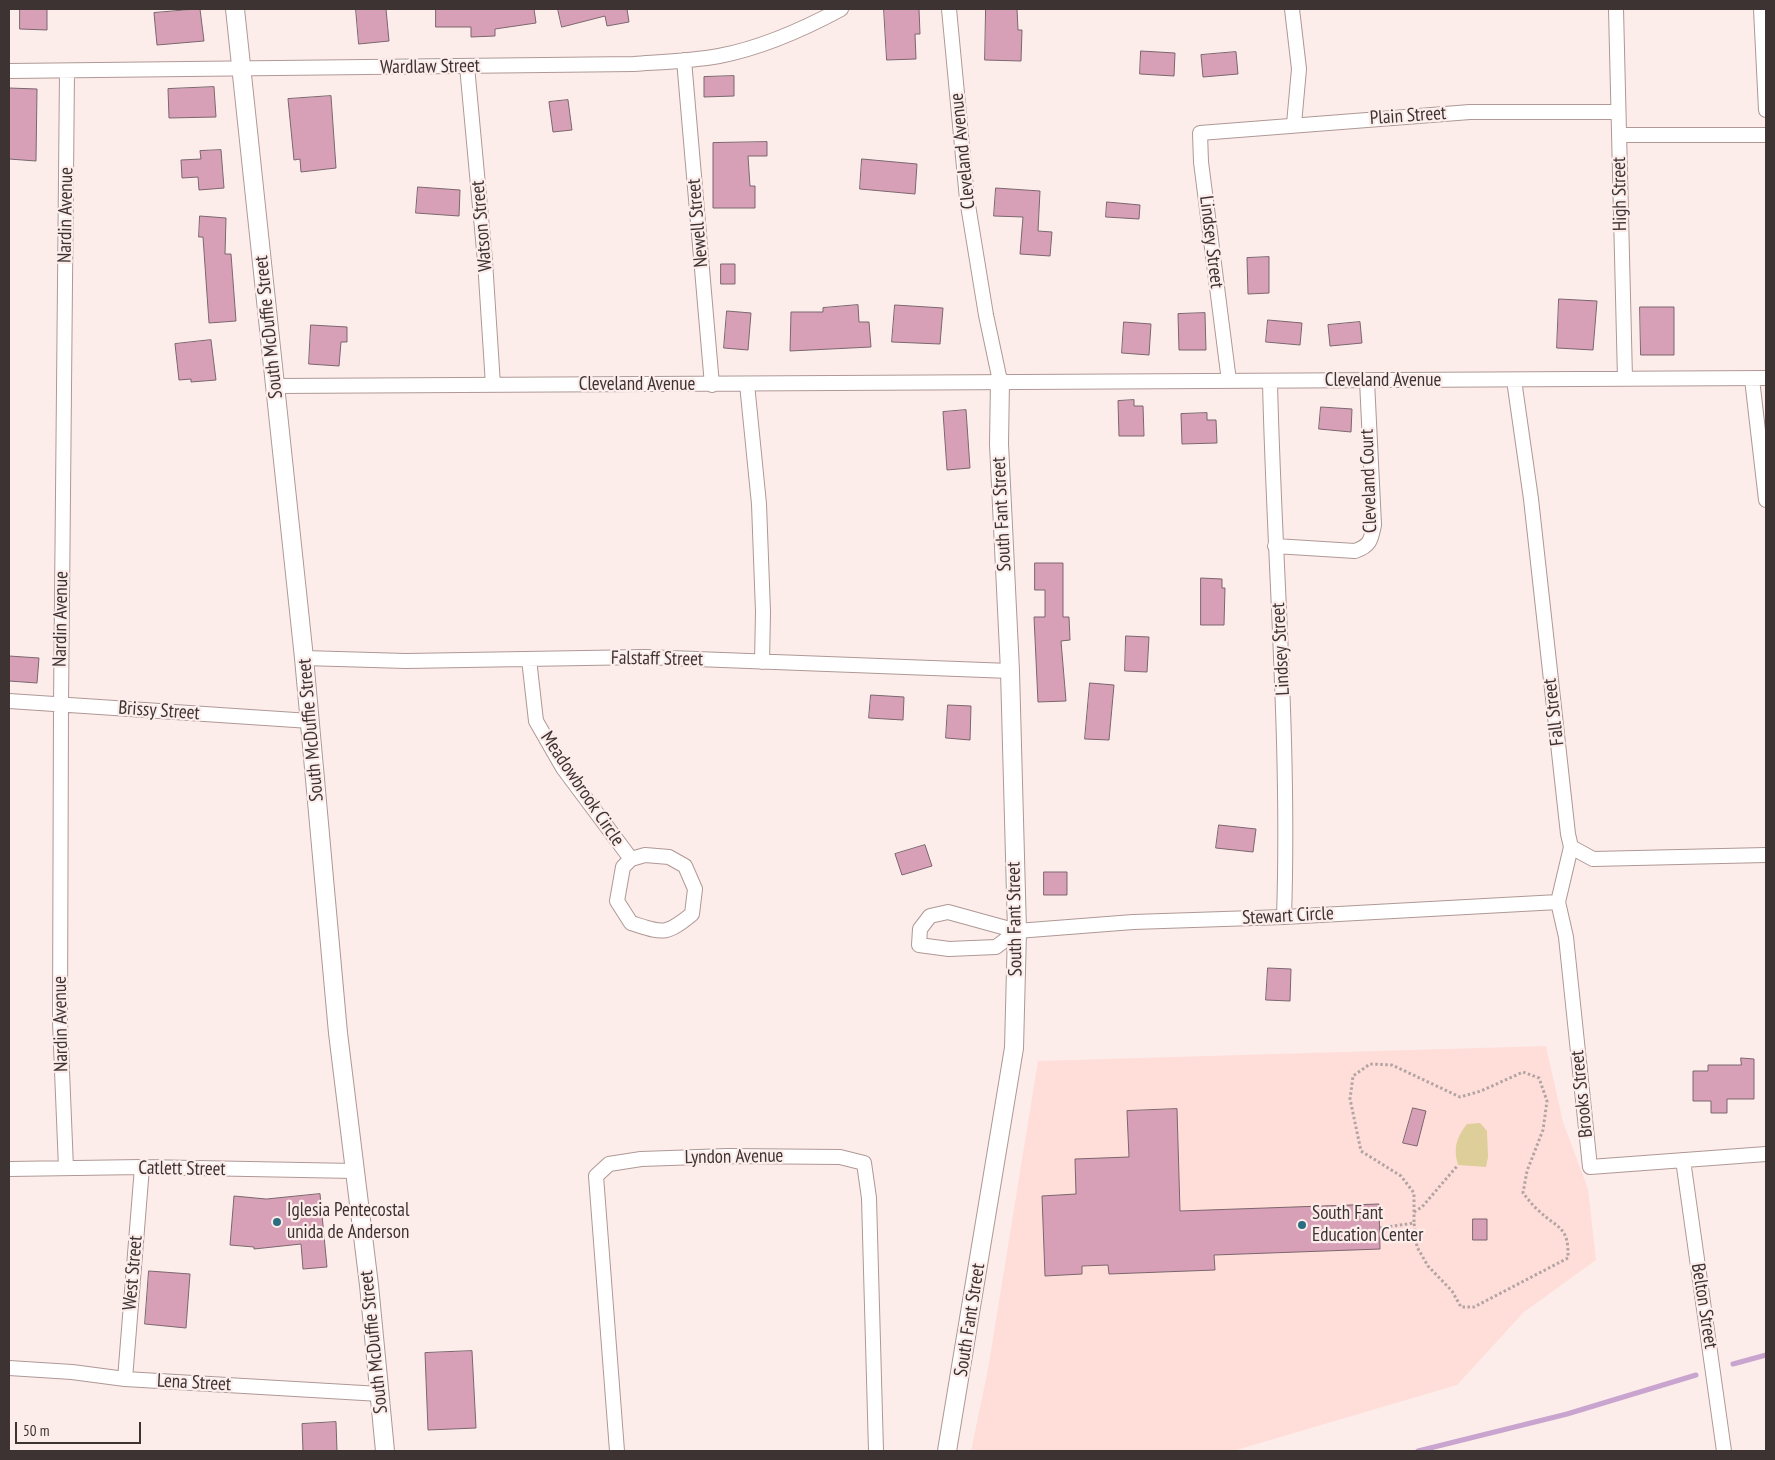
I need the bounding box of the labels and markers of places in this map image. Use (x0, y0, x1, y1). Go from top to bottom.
place label: Iglesia Pentecostal unida de Anderson (287, 1200, 409, 1244)
place label: South Fant Education Center (1312, 1203, 1423, 1247)
marker: Iglesia Pentecostal unida de Anderson (271, 1216, 283, 1228)
marker: South Fant Education Center (1296, 1219, 1308, 1231)

